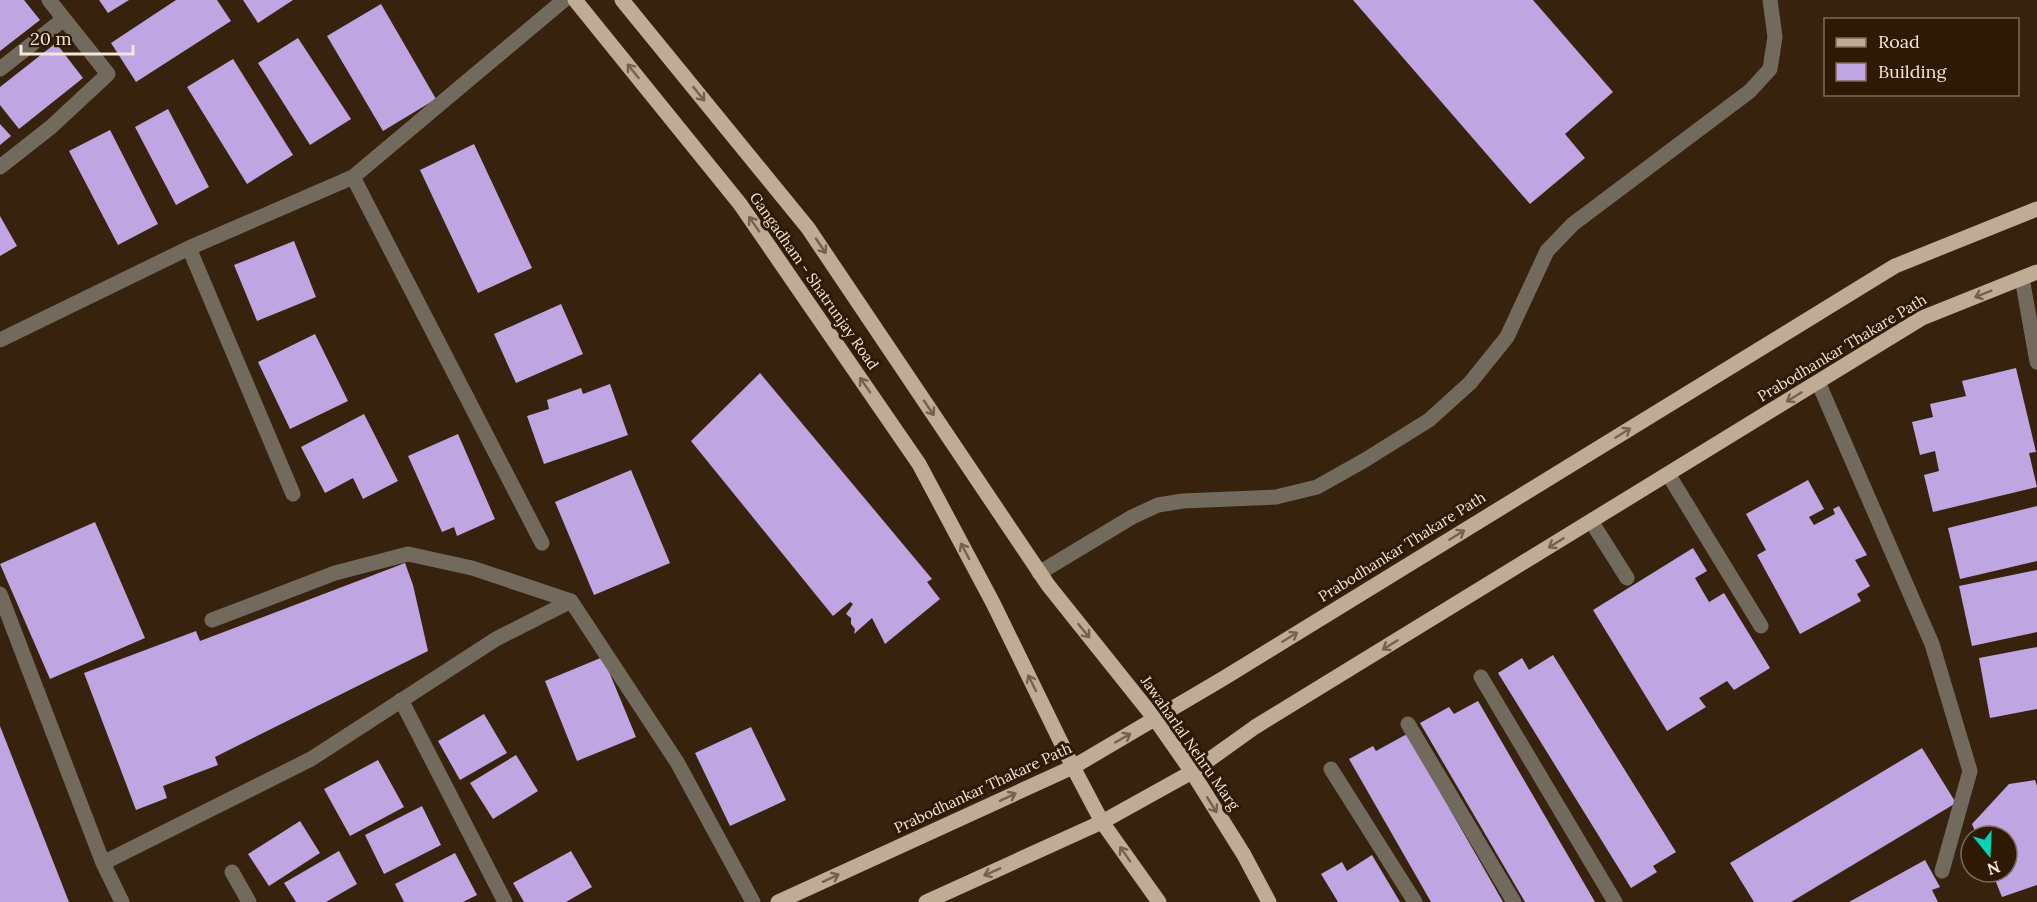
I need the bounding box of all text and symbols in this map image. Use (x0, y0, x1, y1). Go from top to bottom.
scale bar (21, 18, 134, 56)
legend (1824, 18, 2019, 96)
text: 20 m (30, 27, 72, 50)
text: Road (1878, 30, 1920, 53)
text: Building (1878, 60, 1948, 83)
one-way arrow (627, 64, 640, 80)
one-way arrow (692, 86, 706, 101)
street label: Gangadham - Shatrunjay Road (746, 188, 883, 373)
one-way arrow (748, 217, 760, 233)
one-way arrow (814, 238, 827, 255)
one-way arrow (1974, 289, 1992, 300)
street label: Prabodhankar Thakare Path (1754, 290, 1930, 406)
one-way arrow (859, 377, 871, 393)
one-way arrow (1786, 391, 1803, 403)
one-way arrow (923, 400, 935, 416)
one-way arrow (1614, 427, 1631, 439)
street label: Prabodhankar Thakare Path (1315, 487, 1489, 606)
one-way arrow (1448, 529, 1465, 541)
one-way arrow (1548, 537, 1565, 549)
one-way arrow (959, 543, 970, 561)
one-way arrow (1078, 623, 1091, 639)
one-way arrow (1281, 631, 1298, 643)
one-way arrow (1382, 639, 1399, 651)
street label: Jawaharlal Nehru Marg (1136, 671, 1244, 814)
one-way arrow (1025, 675, 1037, 693)
one-way arrow (1114, 732, 1132, 743)
street label: Prabodhankar Thakare Path (891, 738, 1075, 837)
one-way arrow (999, 790, 1017, 802)
one-way arrow (1206, 796, 1219, 813)
north arrow (1959, 824, 2019, 884)
one-way arrow (1119, 847, 1131, 863)
text: N (1985, 857, 2003, 880)
one-way arrow (983, 867, 1001, 879)
one-way arrow (822, 871, 840, 883)

